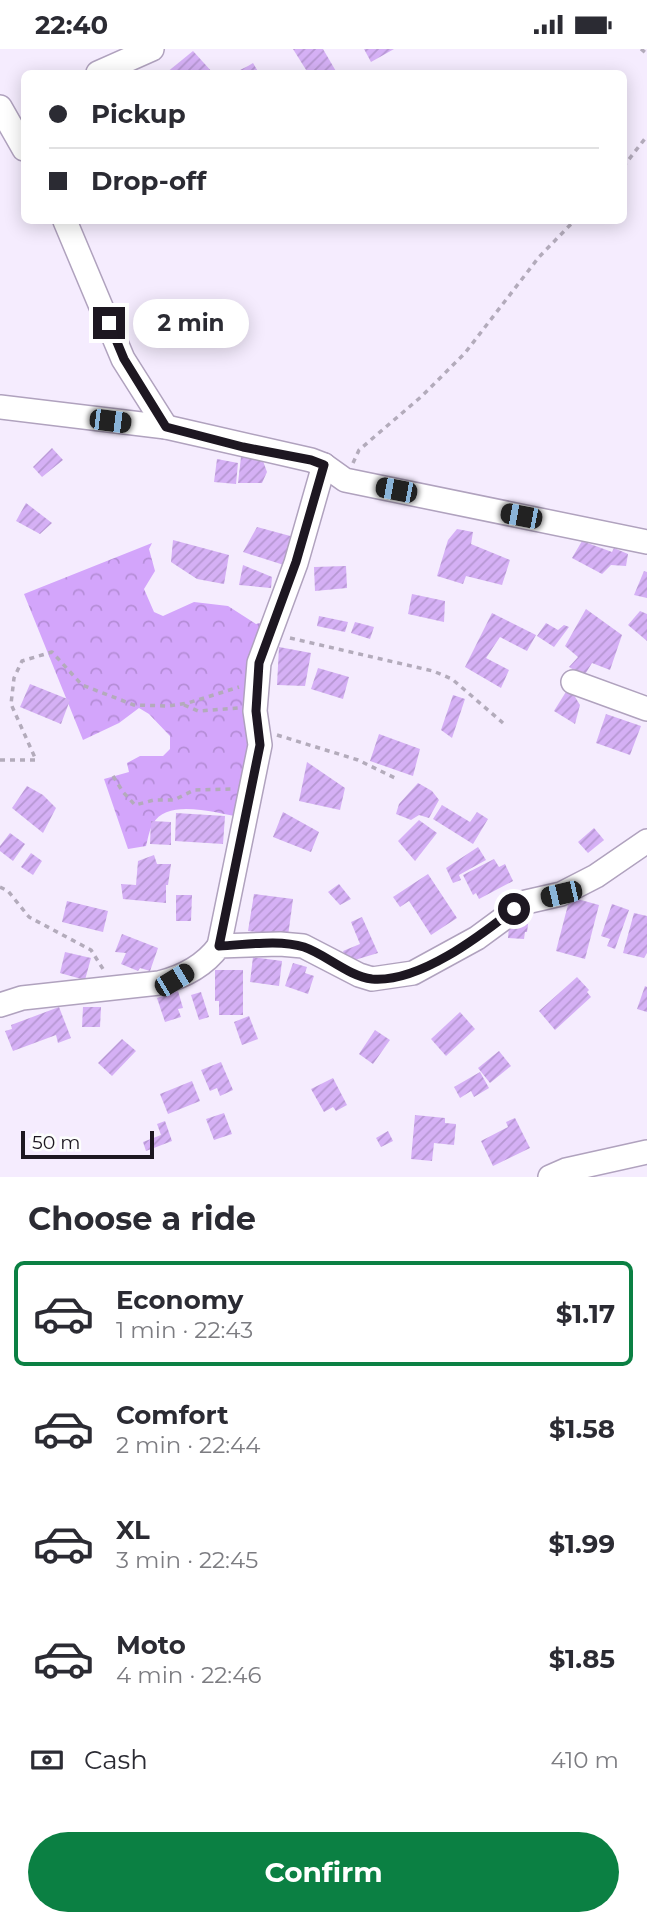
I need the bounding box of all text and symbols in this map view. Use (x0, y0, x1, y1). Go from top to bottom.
text: 22:40 (35, 9, 108, 41)
text: Pickup (91, 98, 186, 130)
text: Drop-off (91, 165, 206, 197)
callout: 2 min (134, 299, 249, 347)
route end (93, 307, 125, 339)
text: 2 min (157, 309, 225, 337)
car (88, 408, 133, 434)
car (374, 476, 419, 504)
car (499, 502, 544, 530)
car (539, 879, 584, 909)
route start (498, 893, 530, 925)
car (151, 960, 198, 1000)
scale bar (21, 1128, 154, 1160)
text: 50 m (32, 1131, 80, 1154)
text: Choose a ride (28, 1199, 256, 1238)
icon: car (32, 1282, 95, 1345)
text: Economy (116, 1284, 243, 1316)
text: $1.17 (556, 1298, 615, 1330)
text: 1 min · 22:43 (116, 1316, 253, 1344)
icon: car (32, 1397, 95, 1460)
text: Comfort (116, 1399, 228, 1431)
text: $1.58 (549, 1413, 615, 1445)
text: 2 min · 22:44 (116, 1431, 261, 1459)
icon: car (32, 1512, 95, 1575)
text: XL (116, 1514, 150, 1546)
text: $1.99 (549, 1528, 615, 1560)
text: 3 min · 22:45 (116, 1546, 258, 1574)
icon: car (32, 1627, 95, 1690)
text: Moto (116, 1629, 186, 1661)
text: $1.85 (549, 1643, 615, 1675)
text: 4 min · 22:46 (116, 1661, 261, 1689)
icon: cash (28, 1741, 66, 1779)
text: Cash (84, 1744, 148, 1776)
text: 410 m (550, 1746, 619, 1774)
button: Confirm (28, 1832, 619, 1912)

